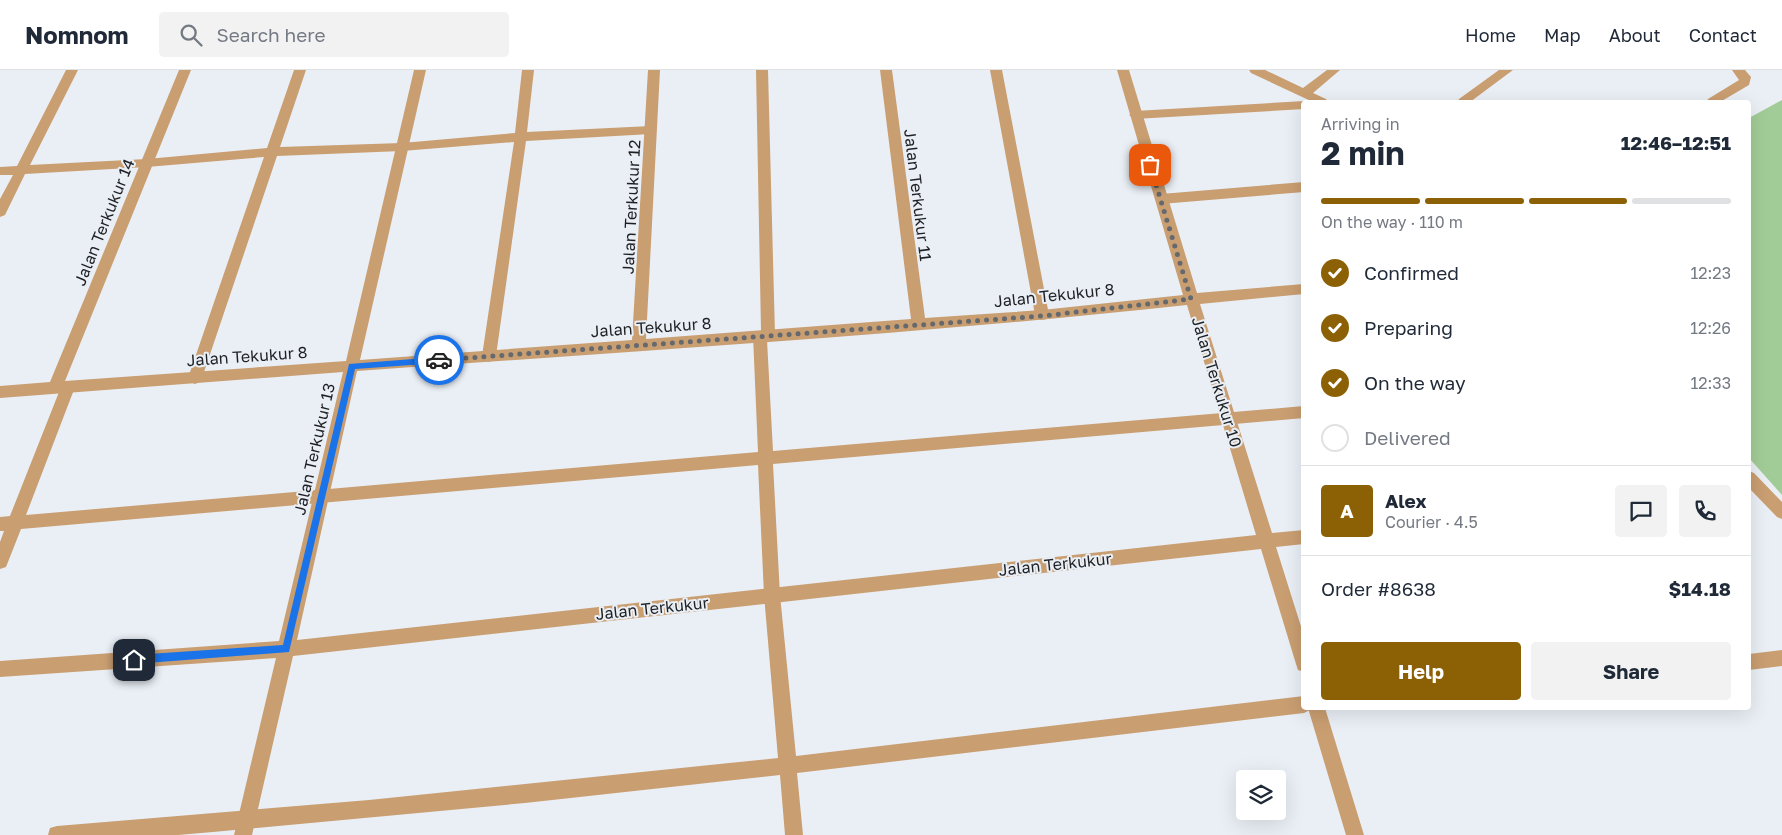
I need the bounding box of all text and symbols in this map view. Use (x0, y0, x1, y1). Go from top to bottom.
search box (159, 12, 509, 57)
text: Nomnom (25, 20, 129, 49)
icon: search (177, 21, 205, 49)
text: Search here (217, 23, 325, 46)
text: Home (1465, 24, 1516, 46)
text: Map (1544, 24, 1581, 46)
text: About (1609, 24, 1661, 46)
text: Contact (1689, 24, 1757, 46)
text: Arriving in (1321, 114, 1400, 134)
street label: Jalan Terkukur 11 (900, 128, 936, 263)
text: 12:46–12:51 (1621, 131, 1731, 154)
text: 2 min (1321, 134, 1405, 172)
street label: Jalan Terkukur 12 (617, 139, 645, 275)
pin (1129, 144, 1171, 186)
icon: bag (1136, 151, 1164, 179)
street label: Jalan Terkukur 14 (69, 156, 139, 288)
text: On the way · 110 m (1321, 212, 1463, 232)
icon: check (1321, 259, 1349, 287)
text: Confirmed (1364, 261, 1459, 284)
text: 12:23 (1691, 263, 1731, 283)
street label: Jalan Tekukur 8 (993, 279, 1115, 311)
street label: Jalan Tekukur 8 (590, 313, 712, 341)
street label: Jalan Terkukur 10 (1188, 314, 1246, 450)
icon: check (1321, 314, 1349, 342)
text: Preparing (1364, 316, 1453, 339)
text: 12:26 (1690, 318, 1731, 338)
courier (414, 335, 464, 385)
street label: Jalan Tekukur 8 (186, 342, 308, 370)
icon: car (425, 346, 453, 374)
icon: check (1321, 369, 1349, 397)
text: On the way (1364, 371, 1466, 394)
text: 12:33 (1690, 373, 1731, 393)
street label: Jalan Terkukur 13 (289, 381, 339, 517)
text: Delivered (1364, 426, 1451, 449)
button: chat (1615, 485, 1667, 537)
button: phone (1679, 485, 1731, 537)
text: Alex (1385, 489, 1426, 512)
text: A (1340, 499, 1354, 522)
text: Courier · 4.5 (1385, 512, 1478, 532)
street label: Jalan Terkukur (997, 548, 1113, 580)
text: Order #8638 (1321, 577, 1436, 600)
text: $14.18 (1669, 577, 1731, 600)
street label: Jalan Terkukur (594, 592, 710, 624)
pin (113, 639, 155, 681)
button: Help (1321, 642, 1521, 700)
button: Share (1531, 642, 1731, 700)
icon: home (120, 646, 148, 674)
map controls (1236, 770, 1286, 820)
button: layers (1236, 770, 1286, 820)

